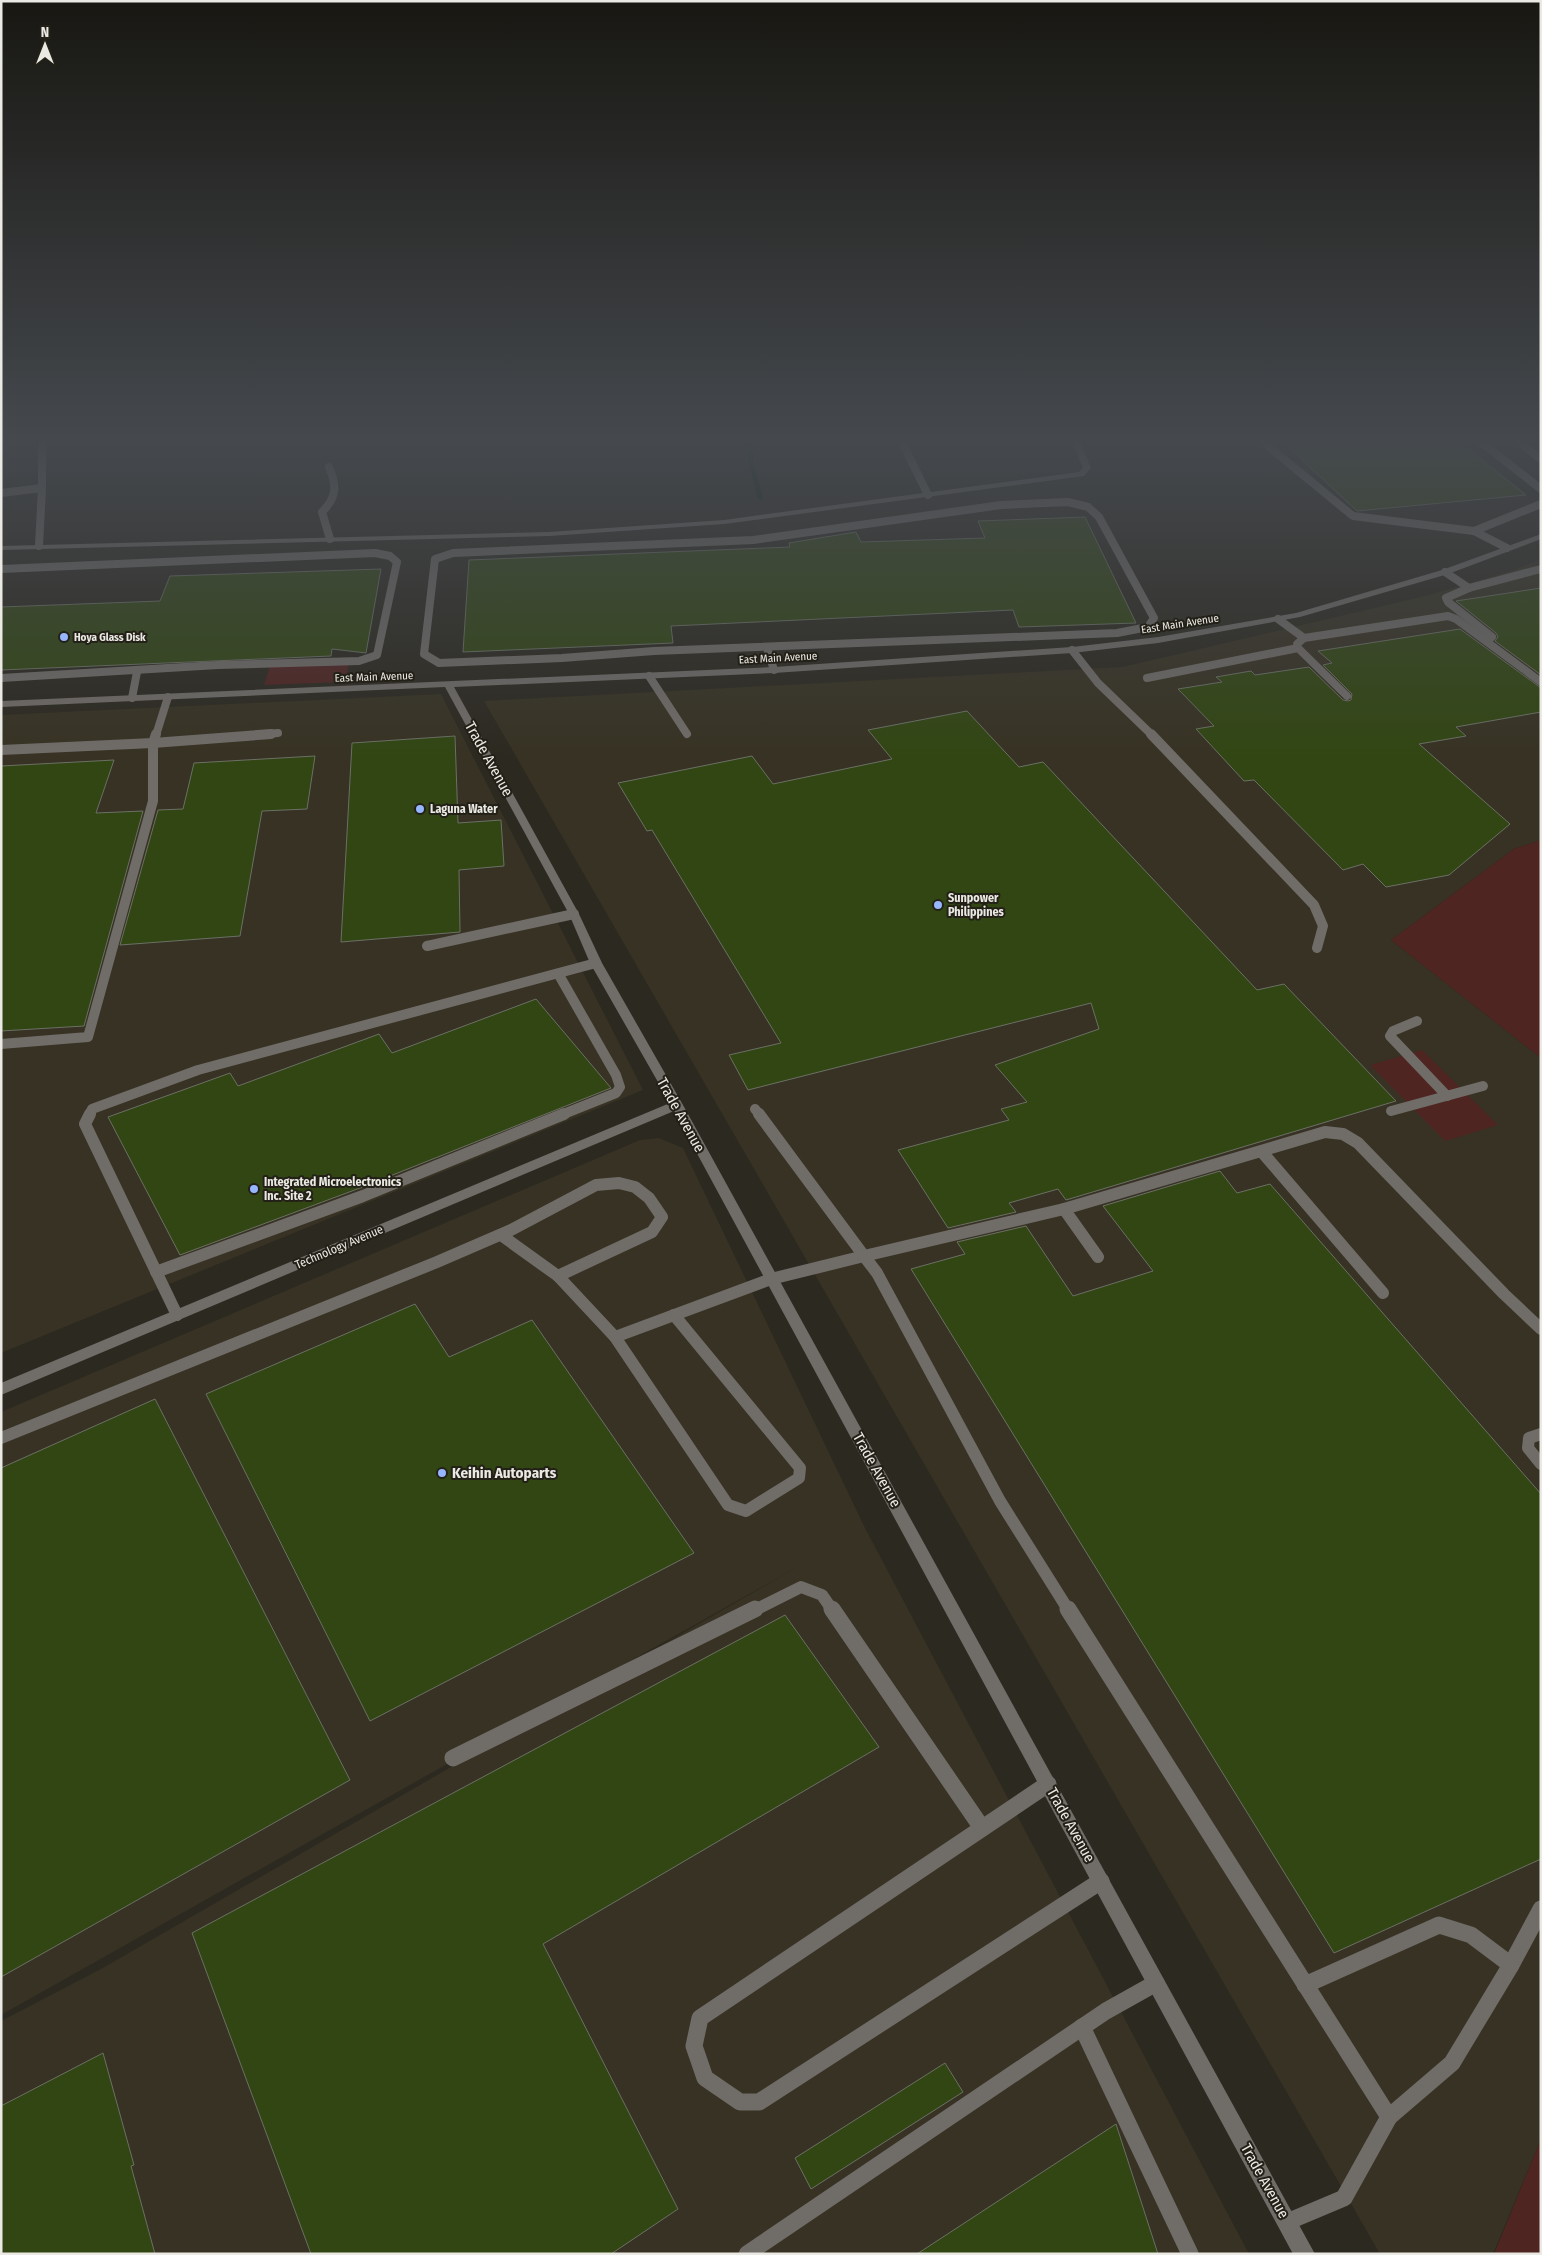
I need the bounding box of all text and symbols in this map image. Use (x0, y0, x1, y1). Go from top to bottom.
north arrow (20, 20, 70, 70)
text: N (41, 24, 49, 41)
street label: East Main Avenue (1140, 611, 1220, 637)
marker: Hoya Glass Disk (58, 631, 70, 643)
place label: Hoya Glass Disk (74, 631, 146, 644)
street label: East Main Avenue (738, 649, 818, 667)
street label: East Main Avenue (334, 669, 414, 685)
street label: Trade Avenue (461, 718, 517, 800)
place label: Laguna Water (430, 802, 498, 816)
marker: Laguna Water (414, 803, 426, 815)
place label: Sunpower Philippines (948, 891, 1005, 919)
marker: Sunpower Philippines (932, 899, 944, 911)
street label: Trade Avenue (653, 1074, 709, 1156)
place label: Integrated Microelectronics Inc. Site 2 (264, 1175, 402, 1203)
marker: Integrated Microelectronics Inc. Site 2 (248, 1183, 260, 1195)
street label: Technology Avenue (293, 1222, 385, 1272)
street label: Trade Avenue (849, 1429, 905, 1511)
place label: Keihin Autoparts (452, 1464, 557, 1482)
marker: Keihin Autoparts (436, 1467, 448, 1479)
street label: Trade Avenue (1043, 1784, 1099, 1866)
street label: Trade Avenue (1237, 2140, 1293, 2222)

